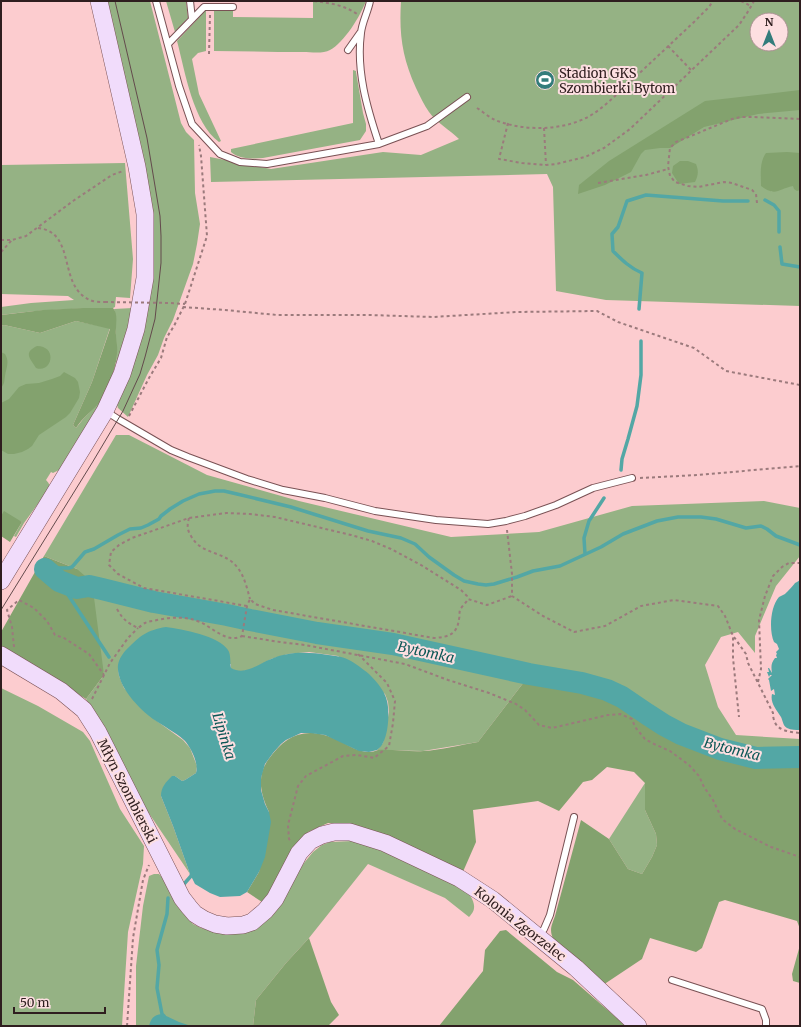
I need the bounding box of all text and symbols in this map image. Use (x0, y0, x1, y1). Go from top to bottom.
north arrow (749, 12, 789, 52)
text: N (765, 15, 774, 29)
place label: Stadion GKS Szombierki Bytom (559, 65, 675, 97)
sports icon: Stadion GKS Szombierki Bytom (534, 69, 556, 91)
water label: Bytomka (396, 637, 456, 667)
water label: Lipinka (208, 710, 240, 762)
water label: Bytomka (702, 733, 762, 765)
street label: Młyn Szombierski (93, 736, 161, 846)
street label: Kolonia Zgorzelec (471, 883, 570, 965)
scale bar (14, 989, 105, 1015)
text: 50 m (20, 995, 49, 1010)

